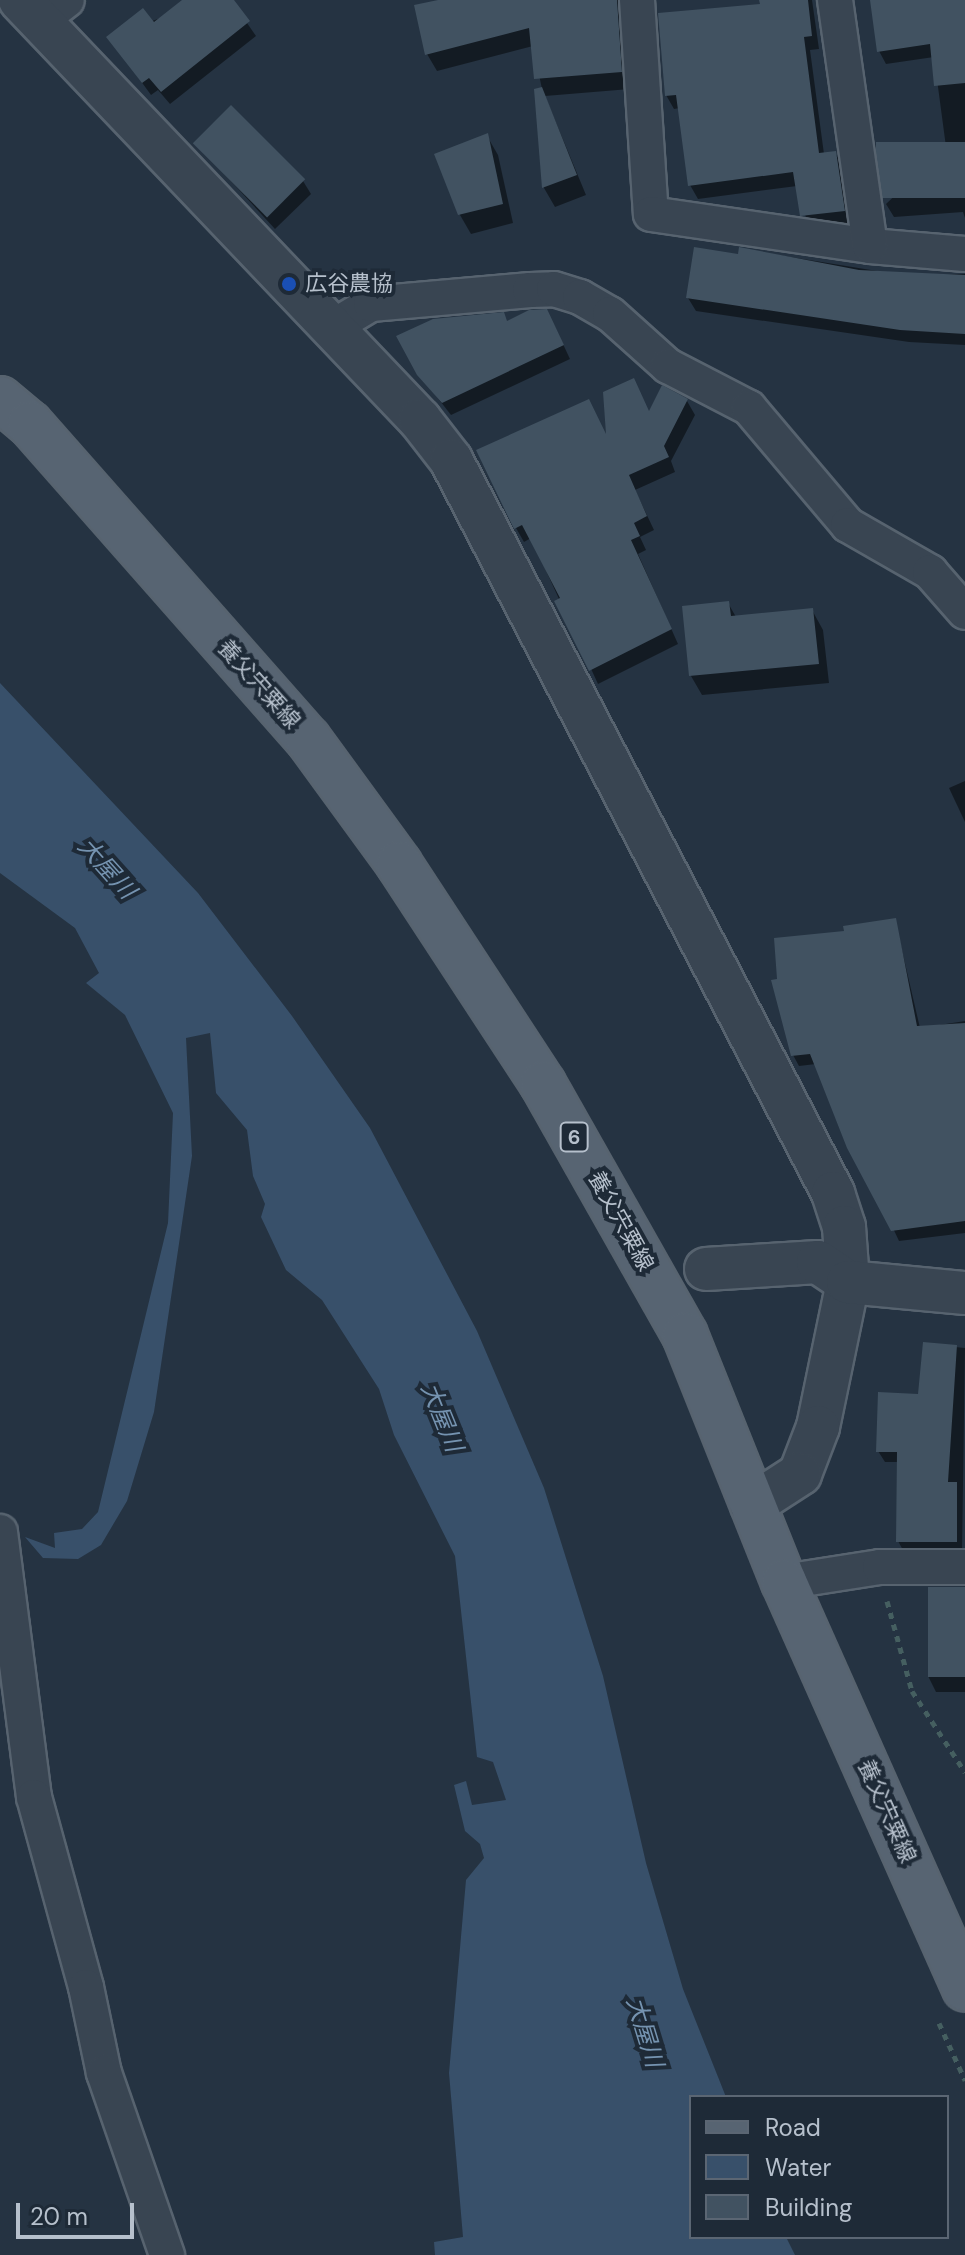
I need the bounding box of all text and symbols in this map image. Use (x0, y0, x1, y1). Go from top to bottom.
place label: 広谷農協 (305, 271, 393, 297)
marker: 広谷農協 (280, 275, 298, 293)
street label: 養父宍粟線 (212, 634, 306, 734)
water label: 大屋川 (72, 832, 142, 904)
road number: 6 (558, 1121, 590, 1153)
street label: 養父宍粟線 (583, 1166, 659, 1276)
water label: 大屋川 (415, 1378, 469, 1456)
street label: 養父宍粟線 (853, 1755, 921, 1867)
water label: 大屋川 (621, 1993, 669, 2071)
legend (689, 2095, 949, 2239)
text: Road (765, 2112, 821, 2143)
text: Water (765, 2152, 831, 2183)
scale bar (20, 2187, 138, 2237)
text: Building (765, 2192, 852, 2223)
text: 20 m (30, 2201, 88, 2232)

